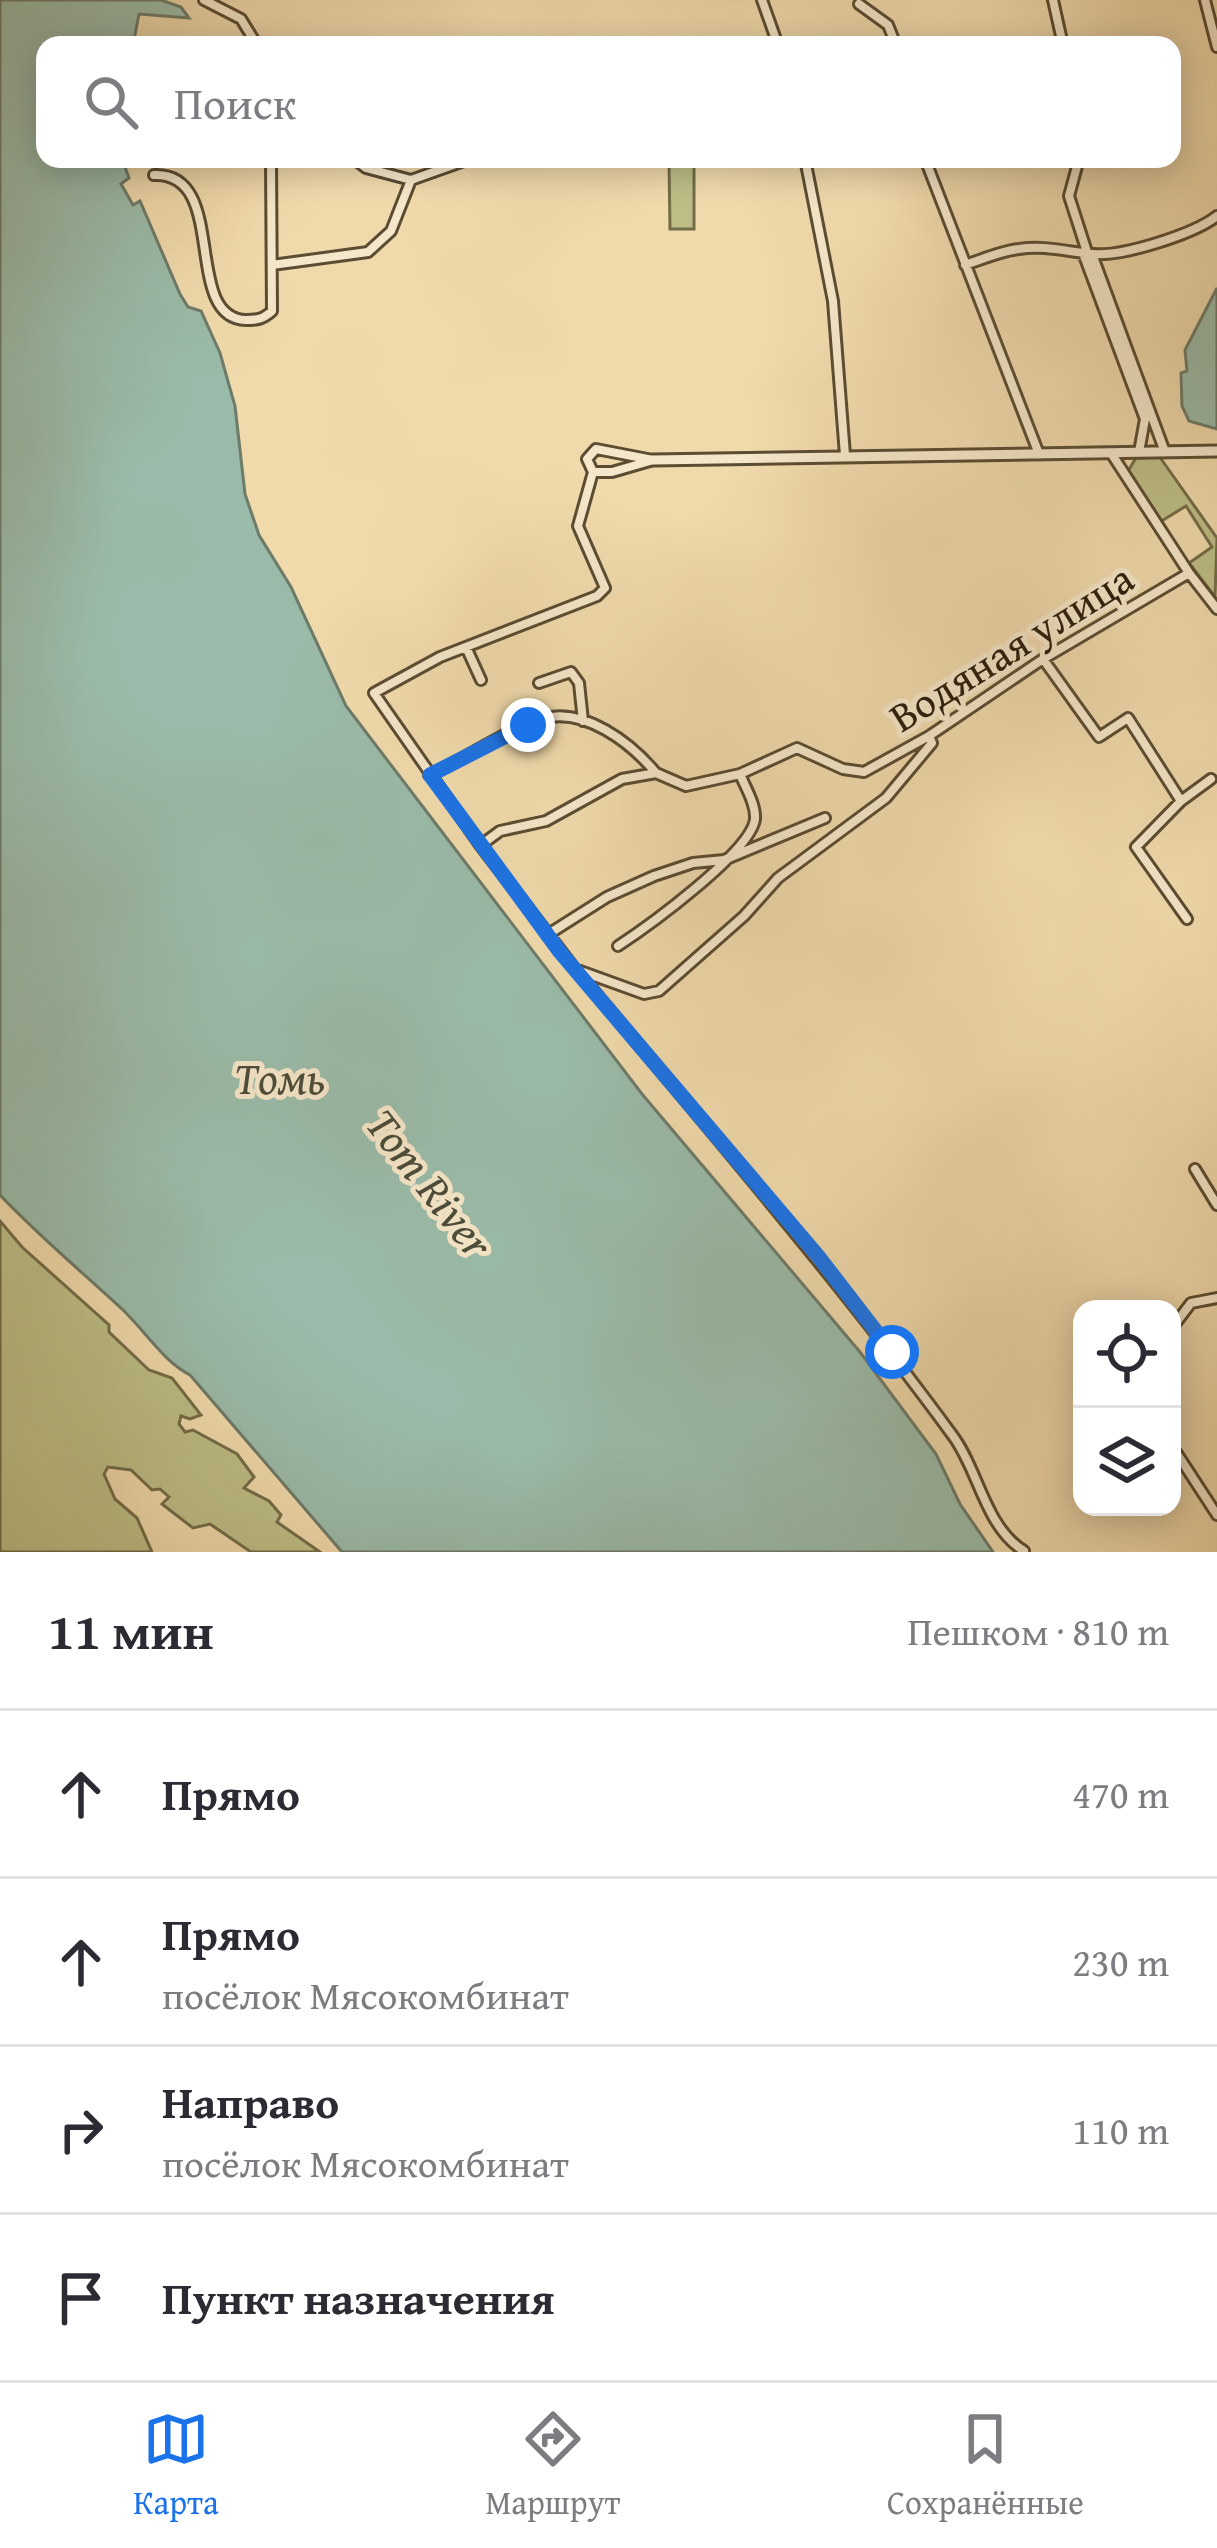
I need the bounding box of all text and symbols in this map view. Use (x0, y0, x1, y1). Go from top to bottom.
search box (36, 36, 1181, 168)
icon: search (78, 69, 144, 135)
text: Поиск (174, 70, 296, 135)
street label: Водяная улица (877, 547, 1145, 746)
route end (501, 698, 555, 752)
water label: Томь (235, 1045, 325, 1110)
water label: Tom River (351, 1094, 510, 1272)
map controls (1073, 1300, 1181, 1516)
button: locate (1073, 1300, 1181, 1408)
route start (865, 1325, 919, 1379)
button: layers (1073, 1408, 1181, 1516)
text: 11 мин (48, 1593, 214, 1668)
text: Пешком · 810 m (907, 1602, 1169, 1659)
icon: ahead (48, 1761, 114, 1827)
text: Прямо (162, 1761, 300, 1826)
text: 470 m (1072, 1765, 1169, 1822)
text: Прямо (162, 1901, 300, 1966)
icon: ahead (48, 1929, 114, 1995)
text: 230 m (1072, 1933, 1169, 1990)
text: посёлок Мясокомбинат (162, 1966, 569, 2023)
text: Направо (162, 2069, 339, 2134)
icon: right (48, 2097, 114, 2163)
text: 110 m (1072, 2101, 1169, 2158)
text: посёлок Мясокомбинат (162, 2134, 569, 2191)
icon: arrive (48, 2265, 114, 2331)
text: Пункт назначения (162, 2265, 555, 2330)
tab: Карта (133, 2406, 219, 2526)
tab: Маршрут (485, 2406, 620, 2526)
tab: Сохранённые (887, 2406, 1084, 2526)

